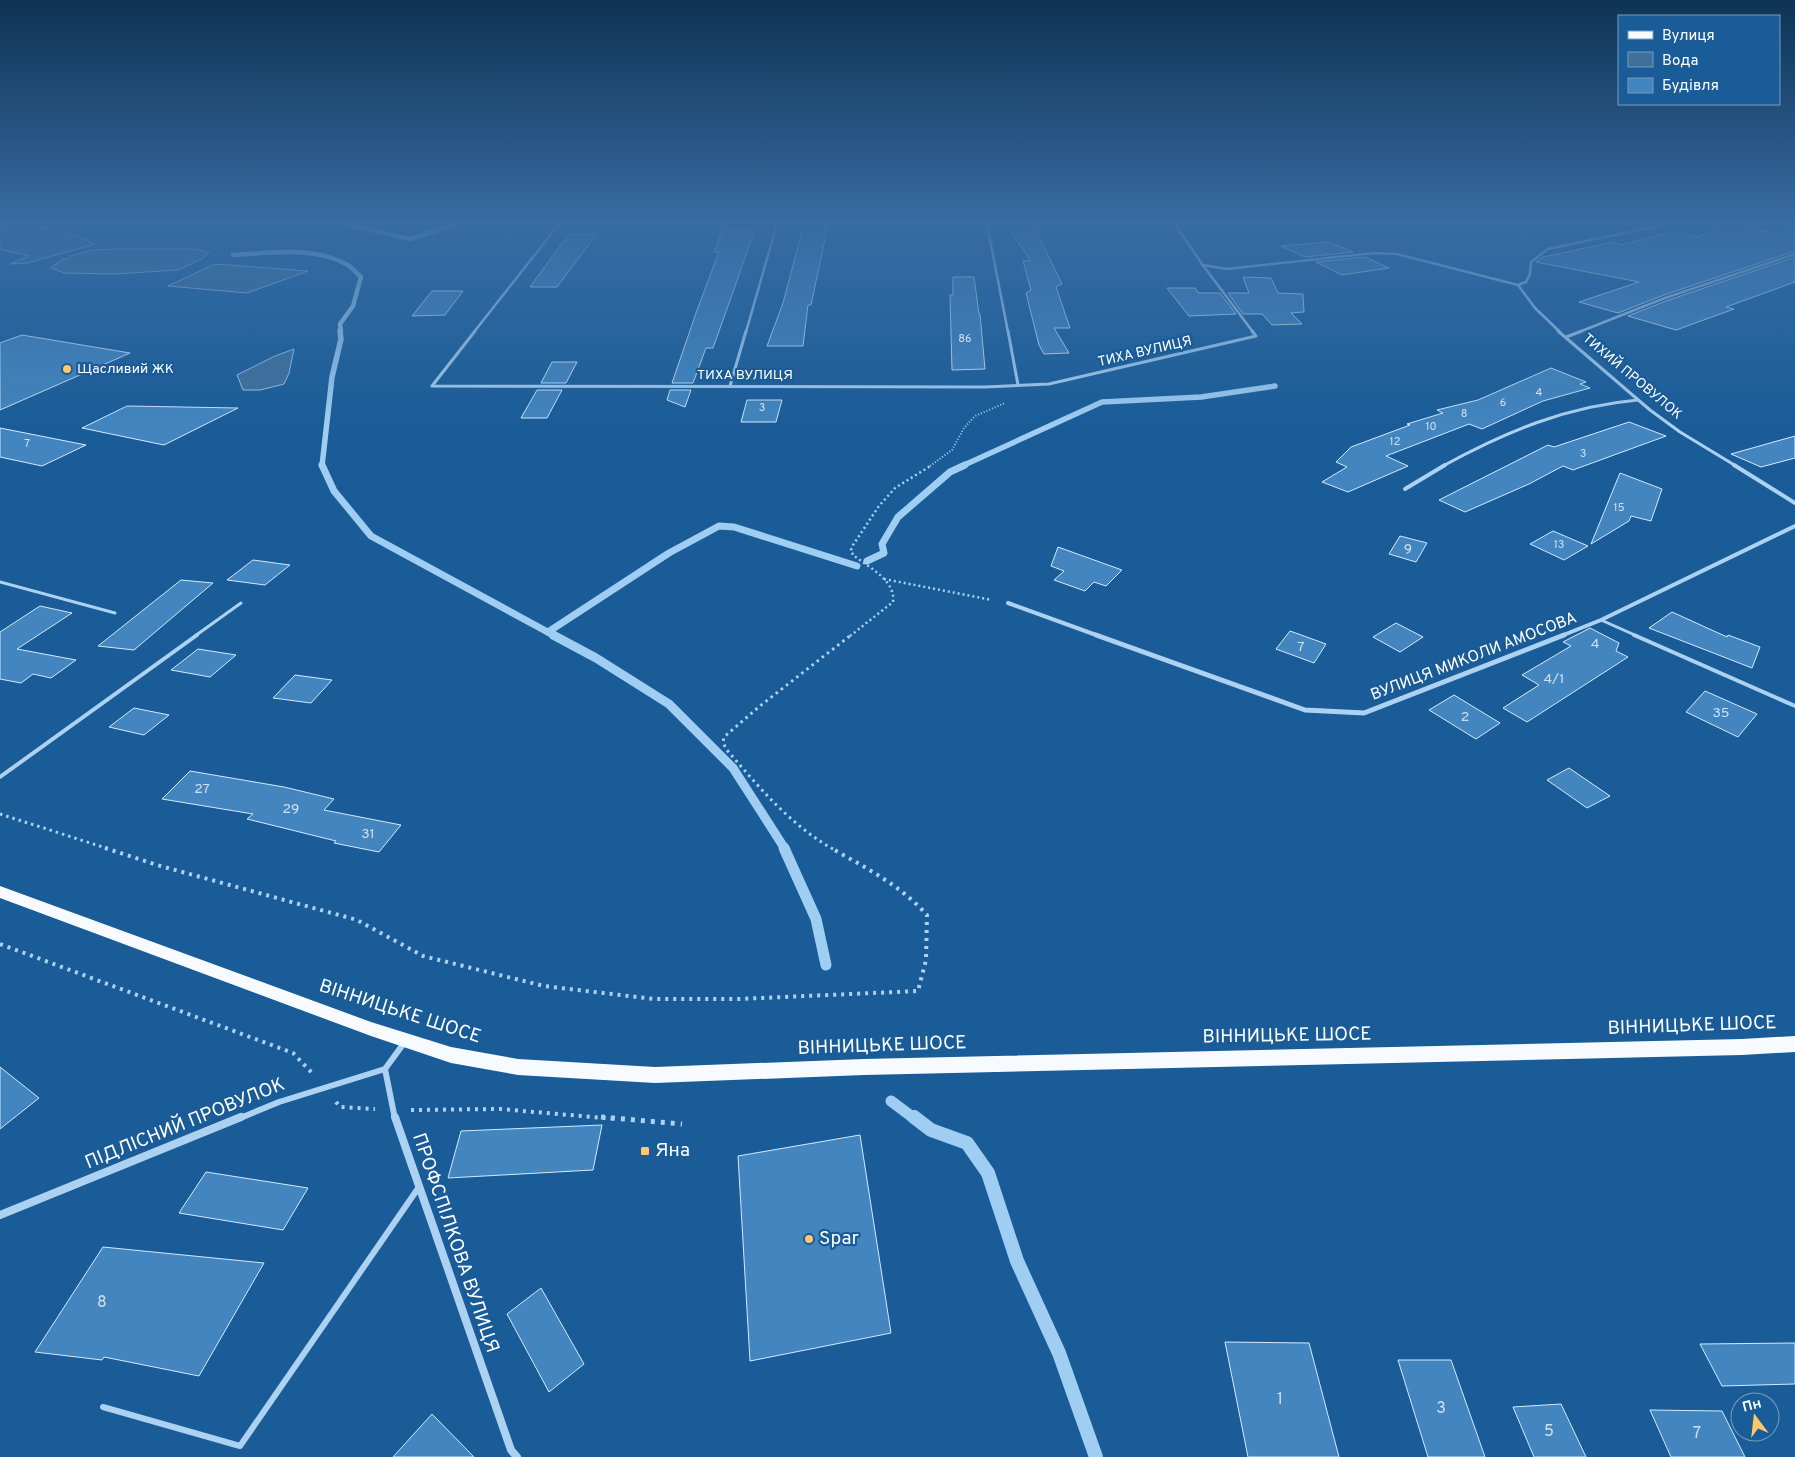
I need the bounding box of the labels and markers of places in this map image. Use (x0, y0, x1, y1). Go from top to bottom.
place label: Щасливий ЖК (77, 361, 174, 378)
marker: Щасливий ЖК (61, 363, 73, 375)
place label: Яна (655, 1139, 690, 1163)
marker: Яна (639, 1145, 651, 1157)
place label: Spar (819, 1227, 860, 1251)
marker: Spar (803, 1233, 815, 1245)

